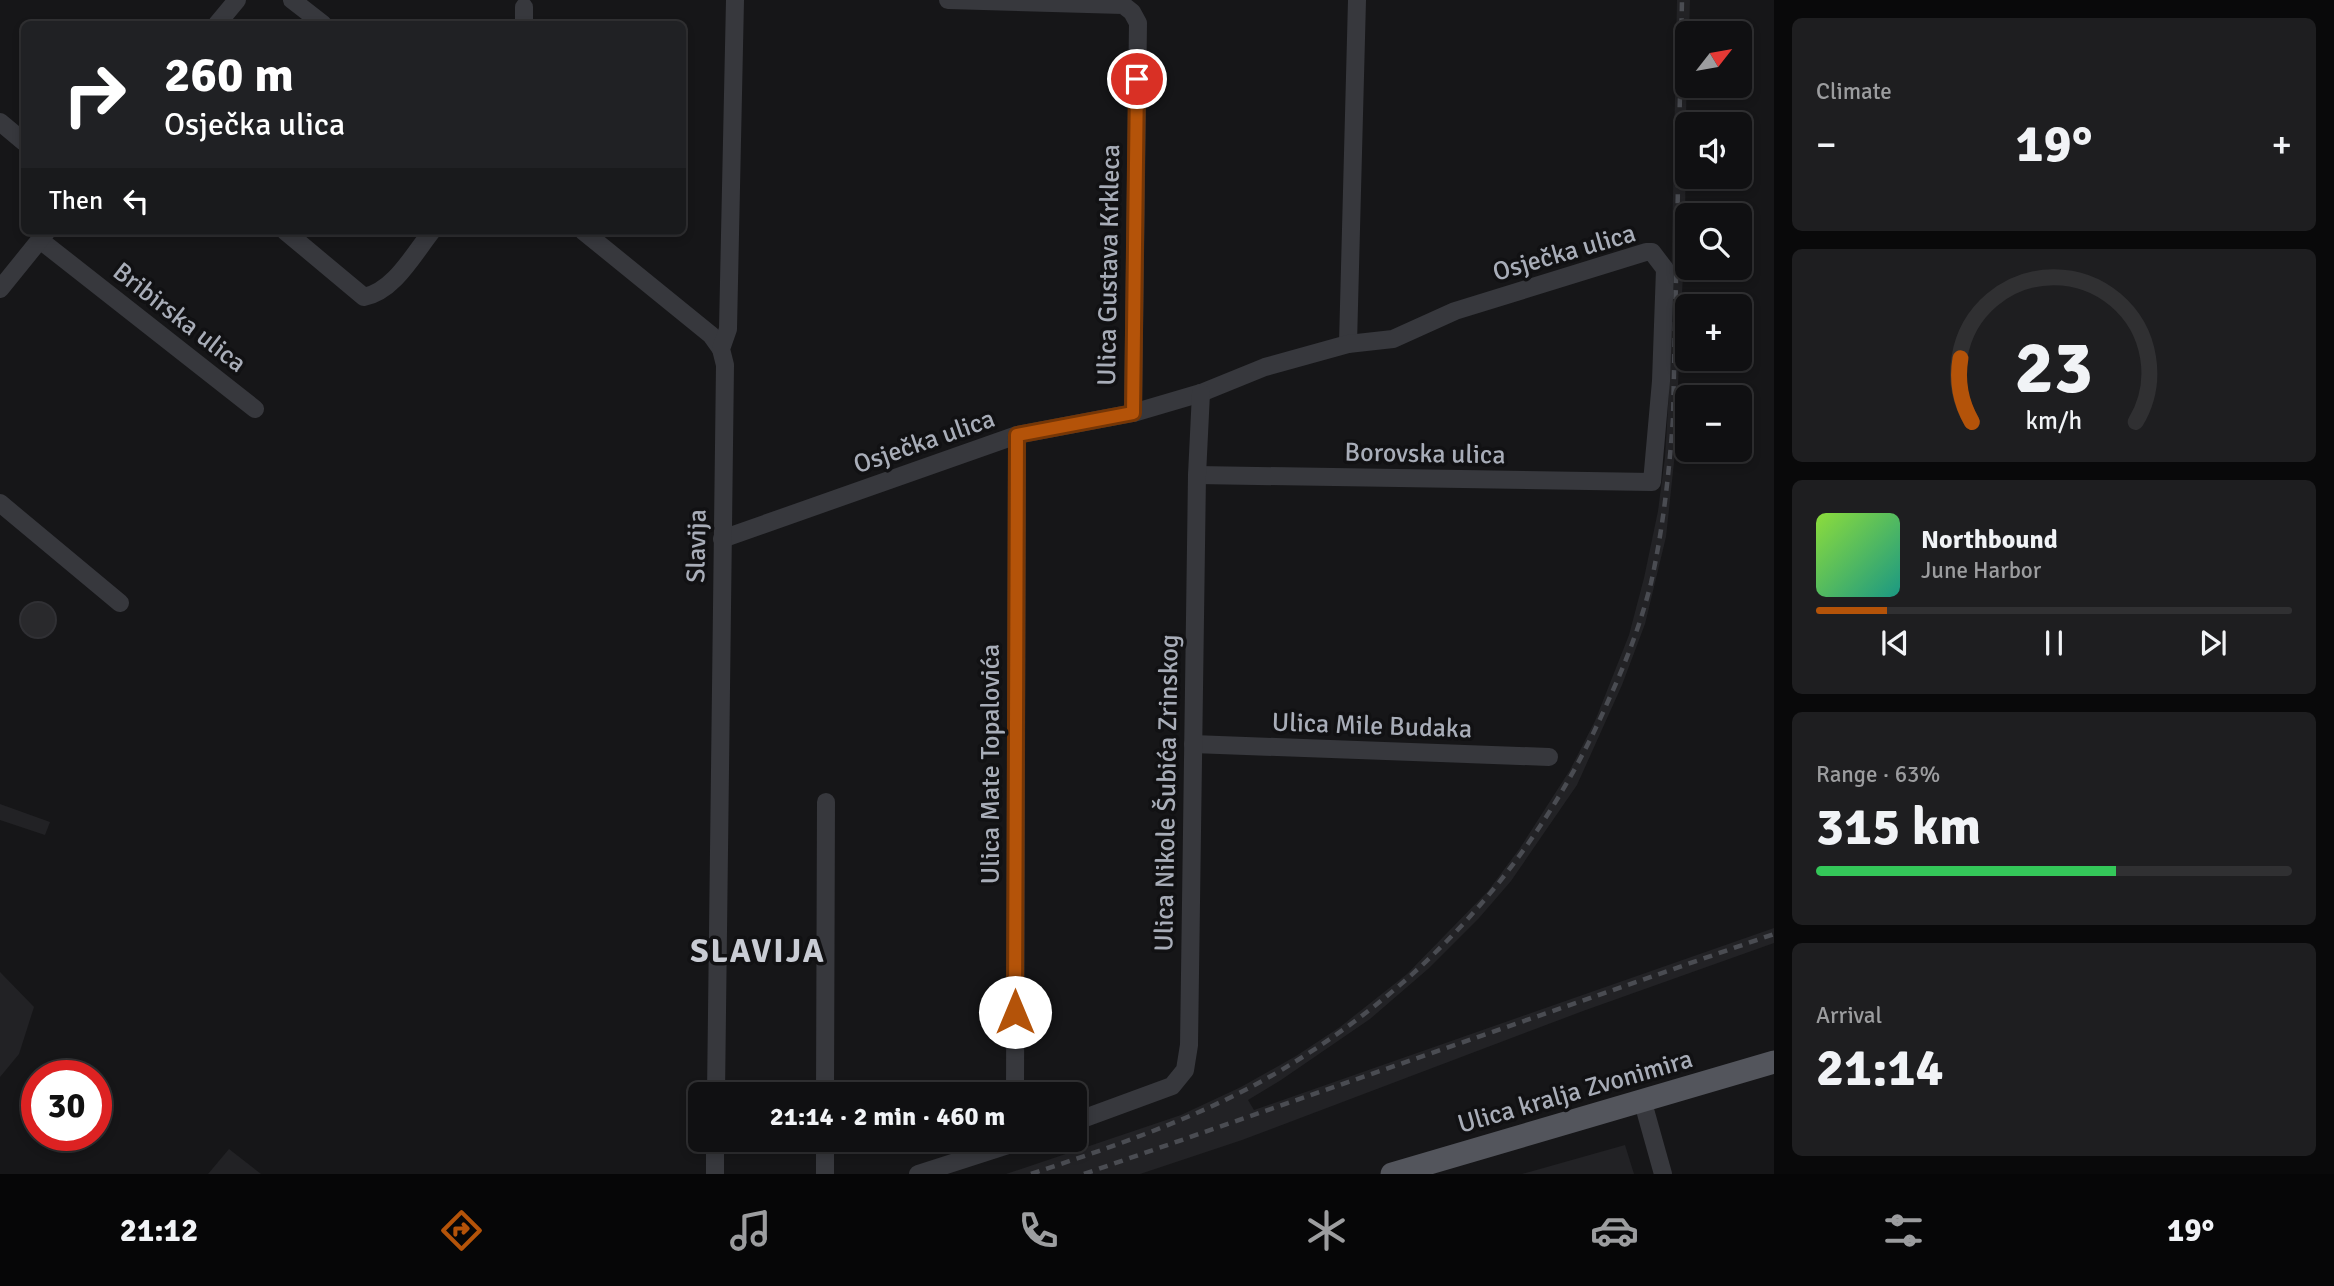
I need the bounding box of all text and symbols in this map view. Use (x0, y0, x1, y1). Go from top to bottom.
north arrow (1675, 21, 1752, 98)
map controls (1675, 21, 1752, 462)
text: 260 m (164, 45, 294, 105)
icon: right (49, 49, 140, 140)
pin (1107, 49, 1167, 109)
icon: arrive (1118, 60, 1156, 98)
text: Climate (1816, 77, 1892, 106)
text: Osječka ulica (164, 105, 345, 144)
button: sound (1675, 112, 1752, 189)
text: 19° (2016, 112, 2092, 176)
text: − (1816, 121, 1837, 168)
text: + (2271, 121, 2292, 168)
street label: Ulica Gustava Krkleca (1091, 144, 1127, 386)
icon: left (117, 182, 155, 220)
text: Then (49, 185, 103, 217)
button: search (1675, 203, 1752, 280)
street label: Osječka ulica (1489, 217, 1639, 289)
street label: Bribirska ulica (106, 256, 252, 380)
button: + (1675, 294, 1752, 371)
text: 23 (2015, 324, 2093, 413)
button: − (1675, 385, 1752, 462)
street label: Osječka ulica (850, 403, 999, 481)
text: km/h (2026, 405, 2082, 436)
street label: Borovska ulica (1344, 437, 1506, 471)
street label: Slavija (680, 509, 714, 583)
text: Northbound (1921, 524, 2058, 556)
text: June Harbor (1921, 556, 2041, 585)
icon: previous (1876, 624, 1914, 662)
icon: pause (2035, 624, 2073, 662)
icon: next (2194, 624, 2232, 662)
street label: Ulica Nikole Šubića Zrinskog (1148, 634, 1186, 952)
street label: Ulica Mate Topalovića (975, 644, 1007, 884)
street label: Ulica Mile Budaka (1271, 707, 1473, 745)
text: Range · 63% (1816, 760, 1940, 789)
text: 315 km (1816, 795, 1981, 859)
district label: SLAVIJA (690, 931, 826, 972)
position arrow (978, 975, 1052, 1049)
text: Arrival (1816, 1001, 1882, 1030)
text: 21:14 (1816, 1036, 1944, 1100)
street label: Ulica kralja Zvonimira (1454, 1043, 1696, 1141)
speed limit sign: 30 (21, 1060, 112, 1151)
text: 21:14 · 2 min · 460 m (770, 1101, 1005, 1133)
icon: directions (437, 1206, 486, 1255)
icon: music (726, 1206, 775, 1255)
icon: phone (1014, 1206, 1063, 1255)
icon: climate (1302, 1206, 1351, 1255)
icon: car (1590, 1206, 1639, 1255)
icon: filters (1879, 1206, 1928, 1255)
text: 21:12 (120, 1211, 198, 1250)
text: 19° (2167, 1211, 2214, 1250)

